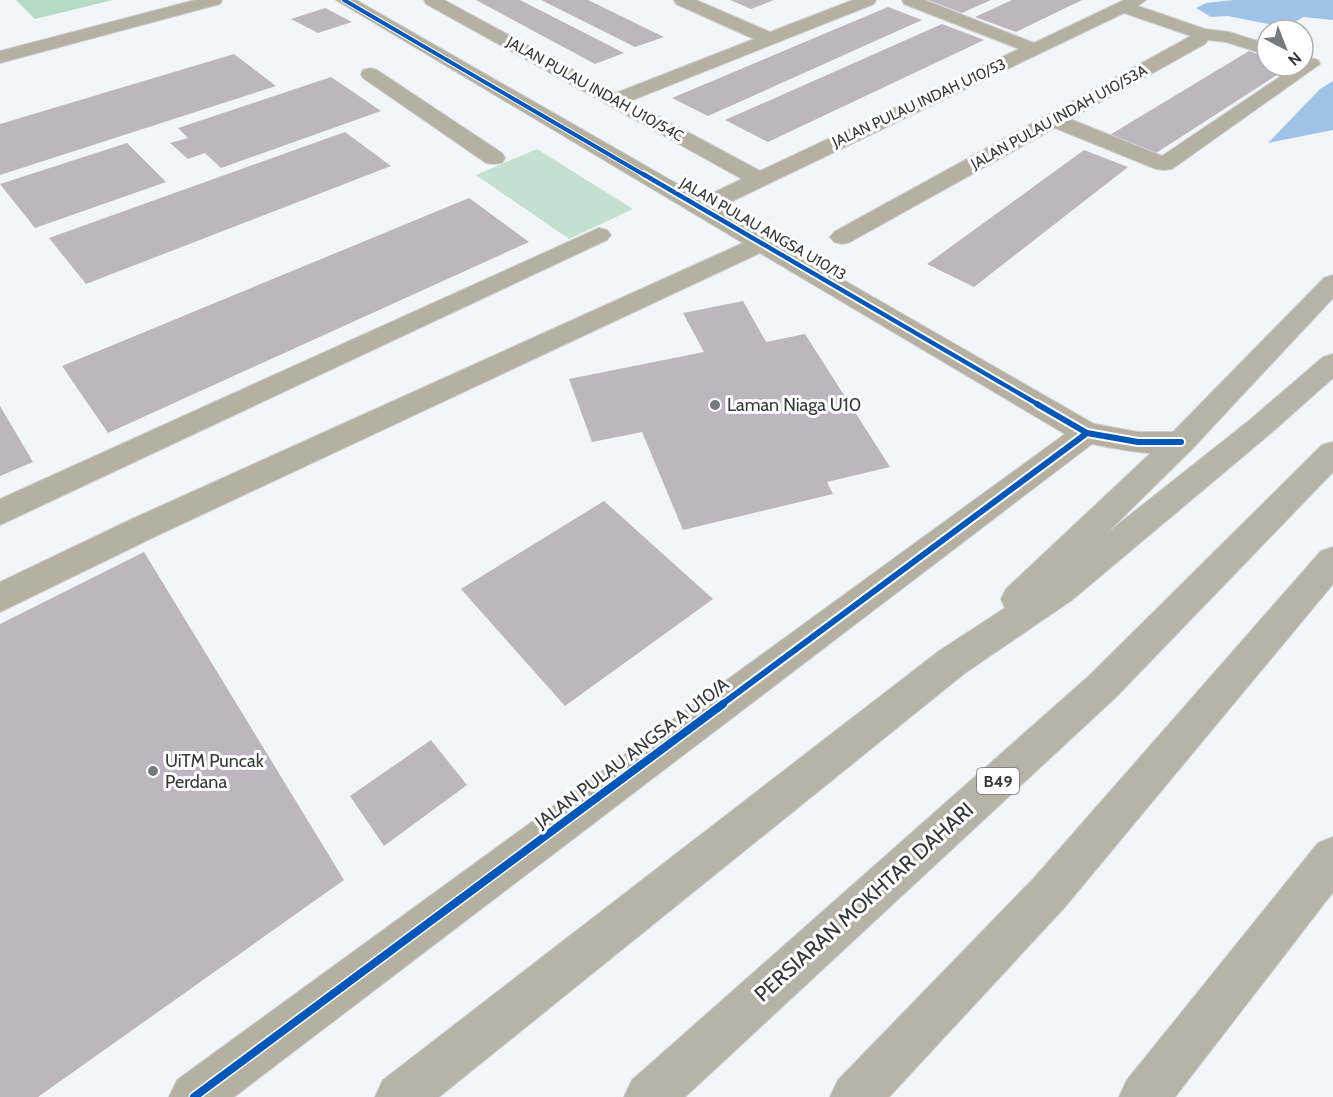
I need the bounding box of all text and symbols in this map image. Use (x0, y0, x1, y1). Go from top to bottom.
north arrow (1255, 18, 1315, 78)
street label: JALAN PULAU INDAH U10/54C (503, 32, 686, 145)
text: N (1284, 48, 1305, 70)
street label: JALAN PULAU INDAH U10/53 (828, 55, 1009, 152)
street label: JALAN PULAU INDAH U10/53A (967, 61, 1151, 174)
street label: JALAN PULAU ANGSA U10/13 (676, 173, 849, 284)
place label: Laman Niaga U10 (727, 394, 861, 416)
marker: Laman Niaga U10 (708, 398, 722, 412)
street label: JALAN PULAU ANGSA A U10/A (530, 673, 733, 834)
place label: UiTM Puncak Perdana (165, 750, 265, 793)
marker: UiTM Puncak Perdana (146, 764, 160, 778)
road number: B49 (977, 768, 1019, 794)
street label: PERSIARAN MOKHTAR DAHARI (749, 797, 978, 1007)

